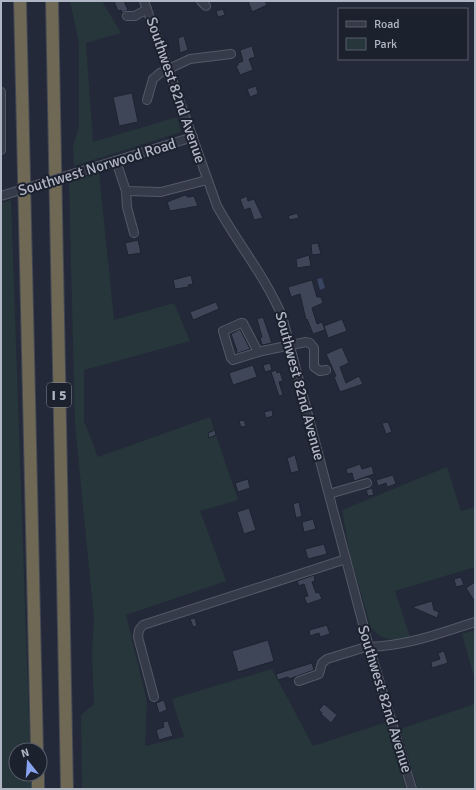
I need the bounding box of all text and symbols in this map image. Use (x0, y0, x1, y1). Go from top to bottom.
legend (338, 8, 468, 60)
street label: Southwest 82nd Avenue (143, 15, 209, 165)
text: Road (374, 17, 400, 32)
text: Park (374, 37, 397, 52)
street label: Southwest Norwood Road (16, 134, 178, 200)
street label: Southwest 82nd Avenue (271, 310, 329, 462)
road number: I 5 (47, 383, 71, 407)
street label: Southwest 82nd Avenue (354, 623, 416, 775)
north arrow (8, 742, 48, 782)
text: N (20, 746, 31, 760)

